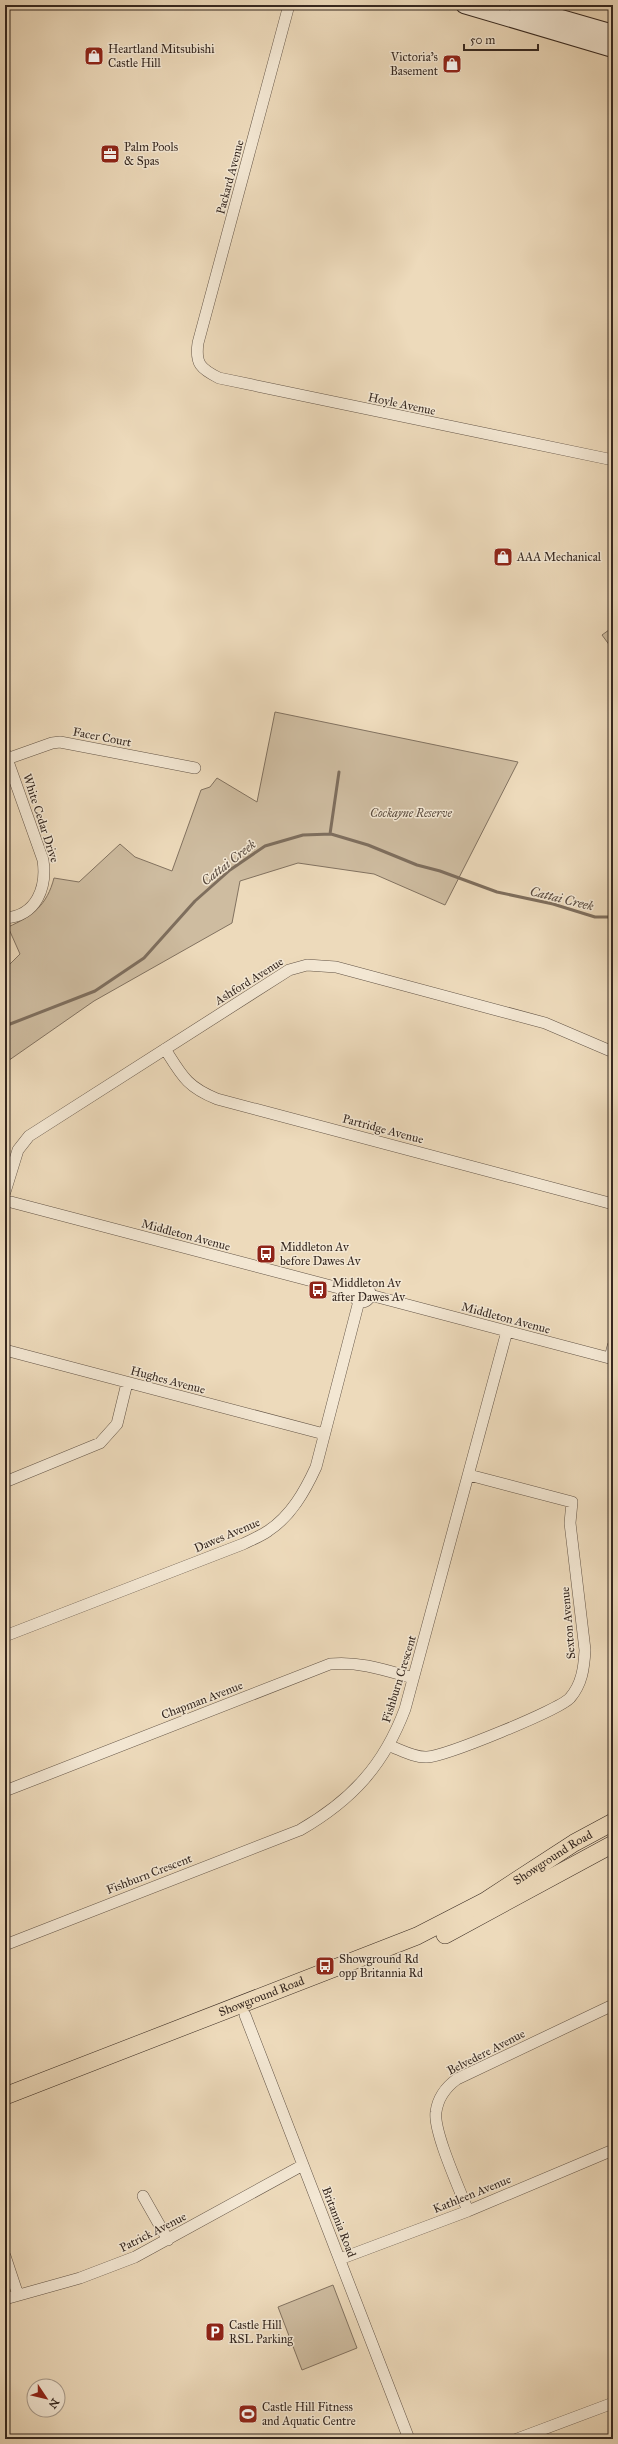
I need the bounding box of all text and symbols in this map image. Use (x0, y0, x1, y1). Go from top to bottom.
scale bar (464, 26, 538, 52)
text: 50 m (470, 33, 495, 47)
place label: Heartland Mitsubishi Castle Hill (108, 42, 215, 70)
shop icon: Heartland Mitsubishi Castle Hill (83, 45, 105, 67)
place label: Victoria's Basement (390, 50, 439, 78)
shop icon: Victoria's Basement (441, 53, 463, 75)
street label: Packard Avenue (213, 138, 247, 216)
place label: Palm Pools & Spas (124, 140, 178, 168)
office icon: Palm Pools & Spas (99, 143, 121, 165)
street label: Hoyle Avenue (367, 390, 437, 418)
shop icon: AAA Mechanical (492, 546, 514, 568)
place label: AAA Mechanical (516, 550, 602, 564)
street label: Facer Court (72, 724, 133, 750)
street label: White Cedar Drive (20, 772, 62, 864)
park label: Cockayne Reserve (370, 806, 453, 820)
water label: Cattai Creek (198, 836, 259, 889)
water label: Cattai Creek (528, 883, 595, 915)
street label: Ashford Avenue (211, 954, 286, 1008)
street label: Partridge Avenue (341, 1111, 425, 1148)
street label: Middleton Avenue (140, 1216, 232, 1254)
place label: Middleton Av before Dawes Av (280, 1240, 362, 1268)
bus stop icon: Middleton Av before Dawes Av (255, 1243, 277, 1265)
place label: Middleton Av after Dawes Av (332, 1276, 406, 1304)
bus stop icon: Middleton Av after Dawes Av (307, 1279, 329, 1301)
street label: Middleton Avenue (460, 1299, 552, 1337)
street label: Hughes Avenue (129, 1363, 207, 1398)
street label: Dawes Avenue (192, 1515, 262, 1555)
street label: Sexton Avenue (558, 1586, 578, 1660)
street label: Fishburn Crescent (379, 1633, 419, 1724)
street label: Chapman Avenue (159, 1678, 245, 1722)
street label: Showground Road (511, 1827, 595, 1888)
street label: Fishburn Crescent (104, 1851, 195, 1897)
place label: Showground Rd opp Britannia Rd (339, 1952, 423, 1980)
bus stop icon: Showground Rd opp Britannia Rd (314, 1955, 336, 1977)
street label: Showground Road (216, 1973, 306, 2019)
street label: Belvedere Avenue (445, 2026, 527, 2078)
street label: Kathleen Avenue (431, 2172, 513, 2216)
street label: Britannia Road (319, 2185, 359, 2259)
street label: Patrick Avenue (117, 2209, 189, 2255)
place label: Castle Hill RSL Parking (229, 2318, 293, 2347)
parking icon: Castle Hill RSL Parking (204, 2321, 226, 2343)
north arrow (26, 2378, 66, 2418)
text: N (45, 2396, 62, 2412)
place label: Castle Hill Fitness and Aquatic Centre (262, 2400, 356, 2429)
sports icon: Castle Hill Fitness and Aquatic Centre (237, 2403, 259, 2425)

